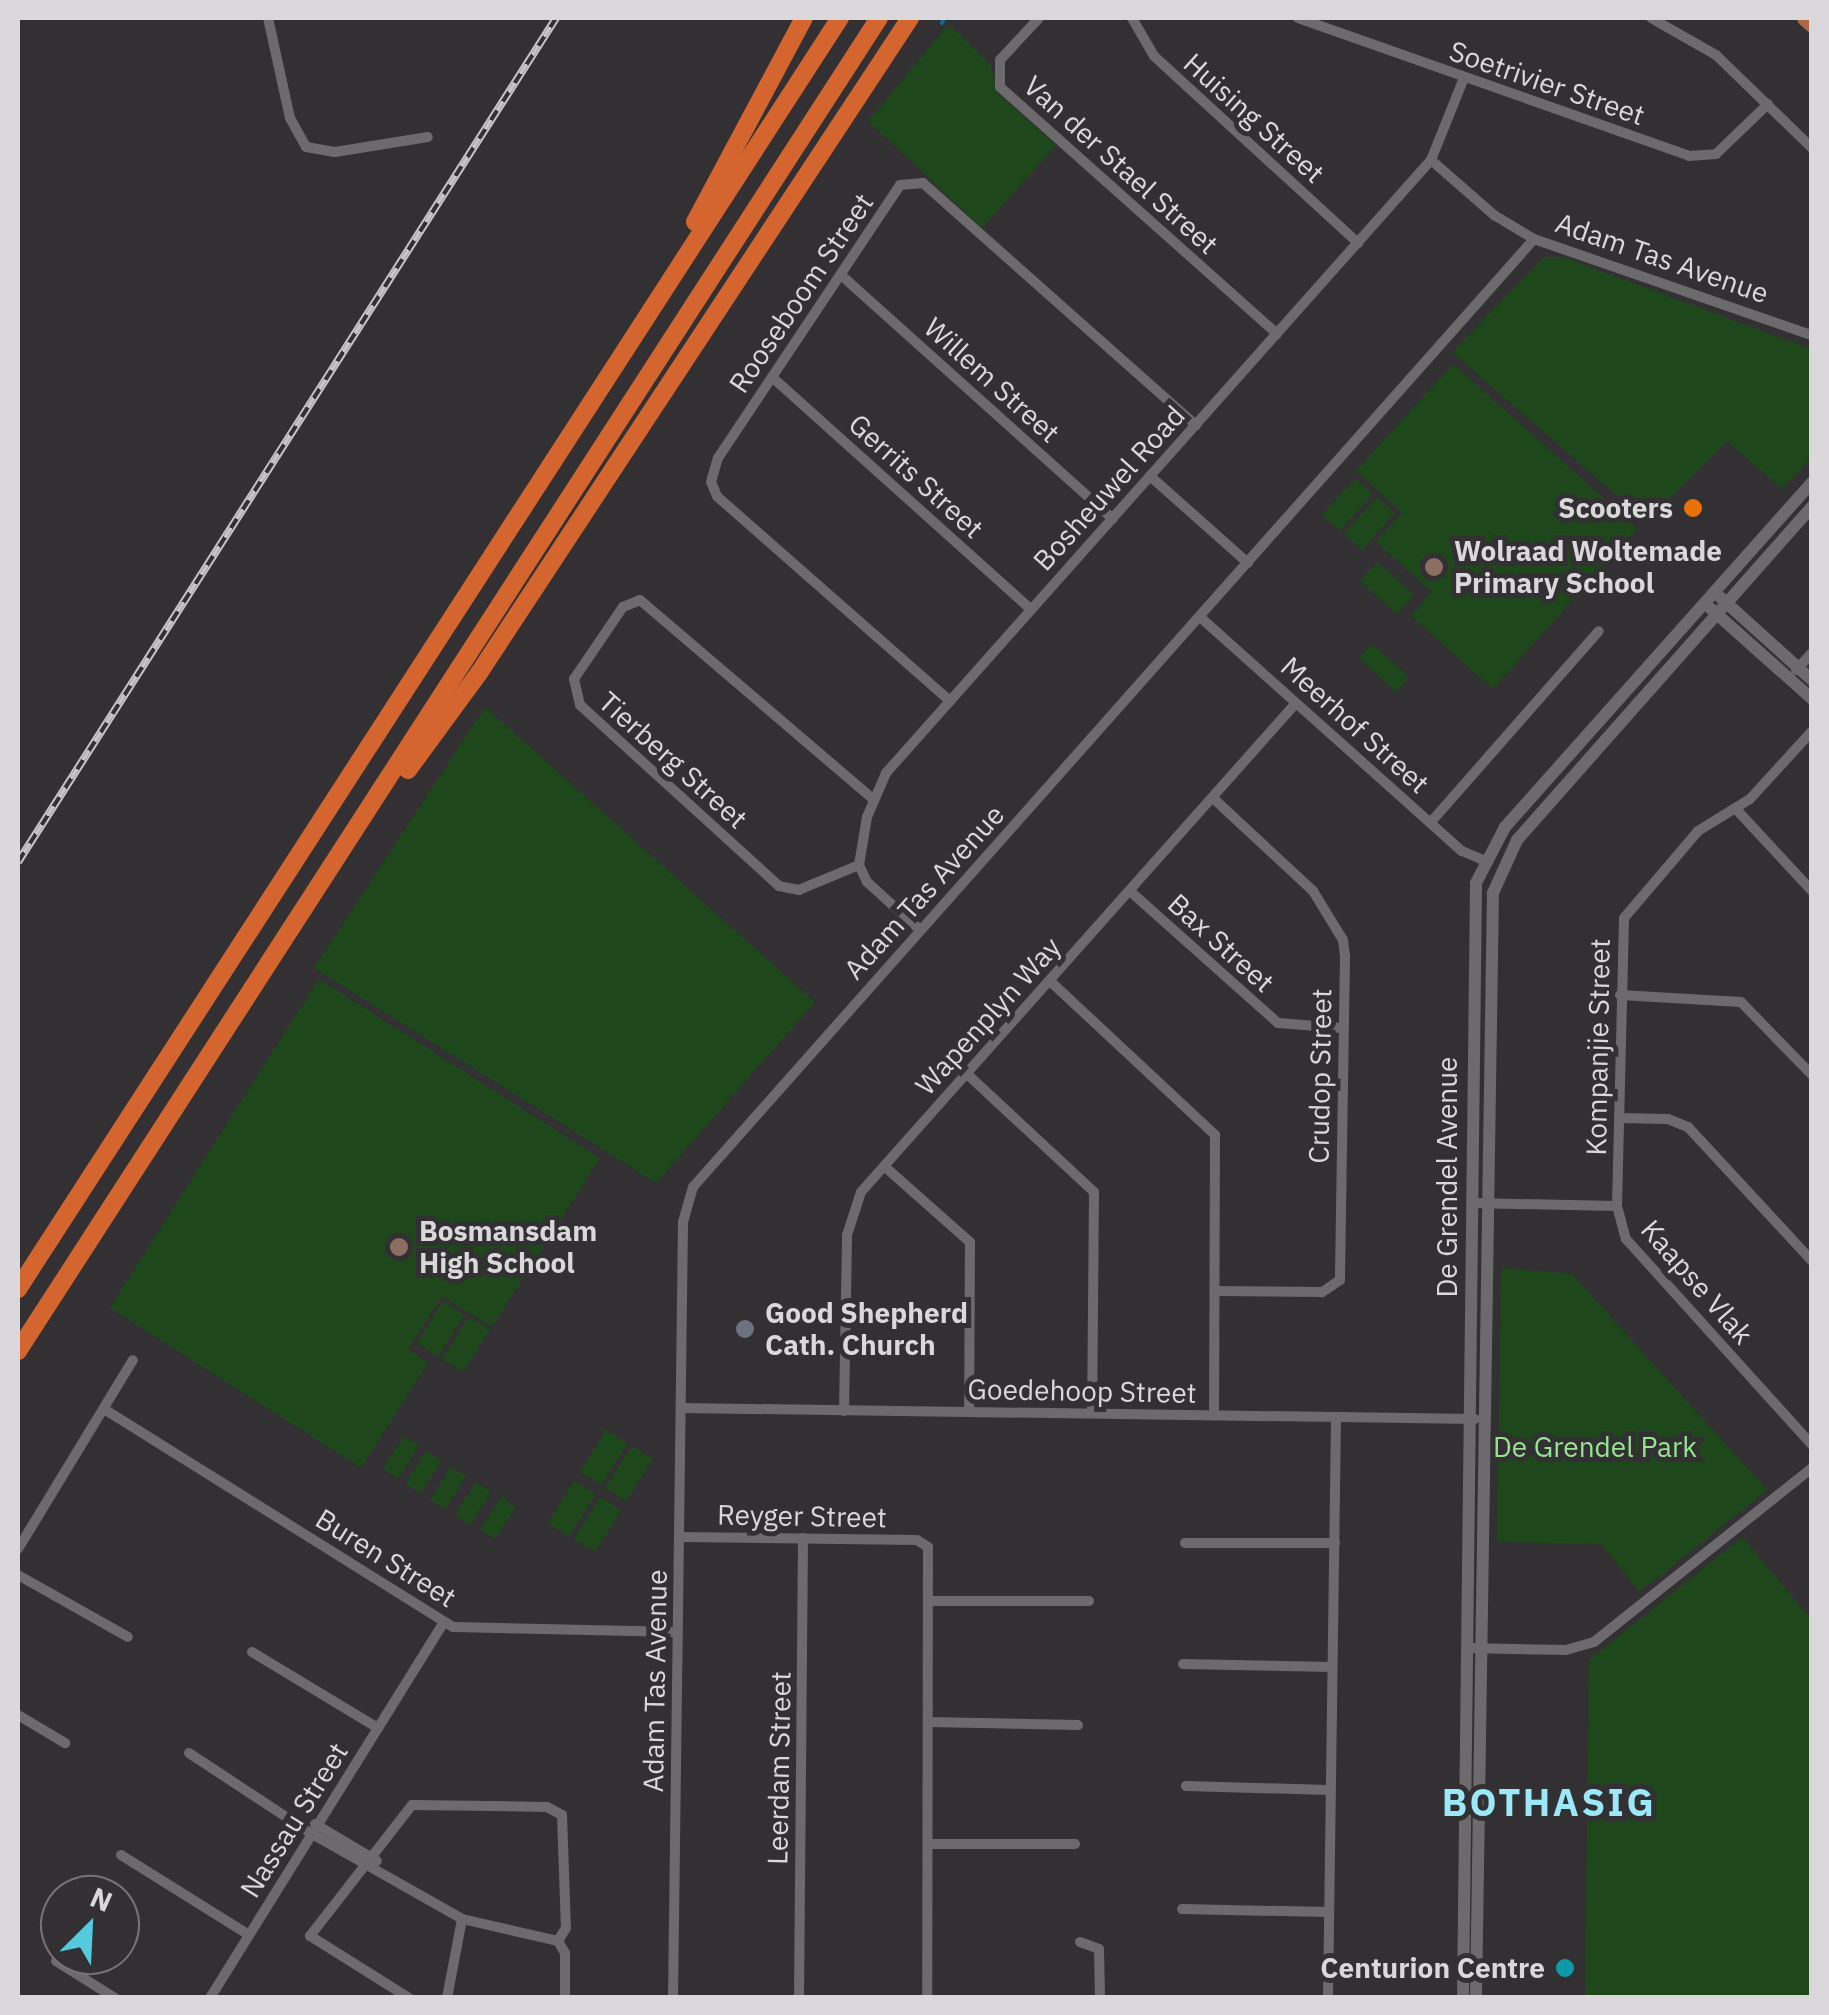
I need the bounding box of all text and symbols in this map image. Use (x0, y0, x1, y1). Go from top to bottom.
street label: Soetrivier Street (1445, 34, 1649, 132)
street label: Huising Street (1177, 46, 1331, 190)
street label: Van der Stael Street (1017, 69, 1225, 261)
street label: Rooseboom Street (722, 187, 880, 399)
street label: Adam Tas Avenue (1551, 206, 1773, 310)
street label: Willem Street (917, 311, 1067, 449)
street label: Bosheuwel Road (1026, 399, 1192, 577)
street label: Gerrits Street (842, 407, 990, 545)
place label: Scooters (1558, 491, 1673, 525)
marker: Scooters (1682, 497, 1704, 519)
place label: Wolraad Woltemade Primary School (1454, 534, 1722, 600)
marker: Wolraad Woltemade Primary School (1423, 556, 1445, 578)
street label: Meerhof Street (1274, 650, 1436, 800)
street label: Tierberg Street (592, 685, 754, 835)
street label: Adam Tas Avenue (837, 798, 1011, 986)
street label: Bax Street (1161, 887, 1281, 999)
street label: Wapenplyn Way (908, 930, 1068, 1102)
street label: Kompanjie Street (1579, 938, 1617, 1156)
street label: Crudop Street (1302, 988, 1338, 1164)
street label: De Grendel Avenue (1430, 1057, 1464, 1297)
street label: Kaapse Vlak (1634, 1213, 1760, 1351)
place label: Bosmansdam High School (419, 1214, 597, 1280)
marker: Bosmansdam High School (388, 1236, 410, 1258)
place label: Good Shepherd Cath. Church (765, 1296, 968, 1362)
marker: Good Shepherd Cath. Church (734, 1318, 756, 1340)
street label: Goedehoop Street (967, 1372, 1197, 1410)
park label: De Grendel Park (1493, 1430, 1697, 1464)
street label: Reyger Street (717, 1498, 887, 1534)
street label: Buren Street (310, 1502, 462, 1614)
street label: Adam Tas Avenue (636, 1569, 674, 1793)
street label: Leerdam Street (761, 1671, 797, 1865)
street label: Nassau Street (233, 1736, 355, 1904)
district label: BOTHASIG (1442, 1779, 1656, 1825)
north arrow (40, 1875, 140, 1975)
text: N (85, 1878, 118, 1920)
place label: Centurion Centre (1320, 1951, 1545, 1985)
marker: Centurion Centre (1554, 1957, 1576, 1979)

